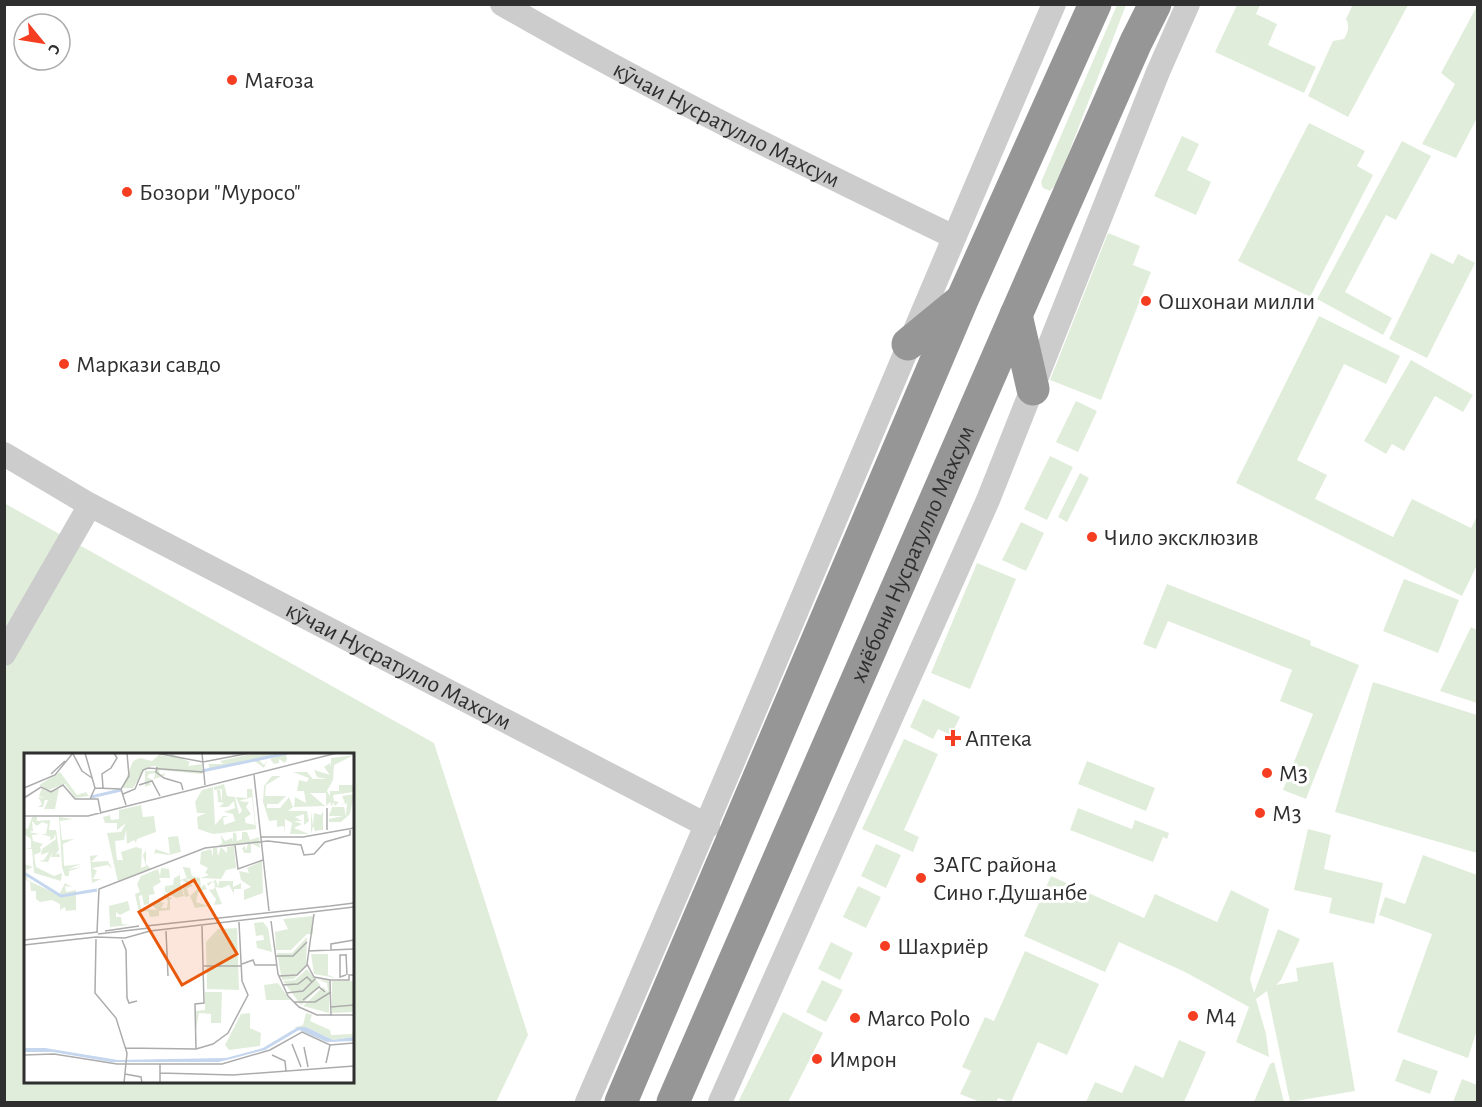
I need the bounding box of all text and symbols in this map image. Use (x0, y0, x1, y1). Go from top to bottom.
north arrow (12, 12, 72, 72)
text: С (45, 41, 63, 57)
street label: кӯчаи Нусратулло Махсум (609, 57, 843, 193)
place label: Мағоза (244, 69, 314, 93)
marker: Мағоза (225, 73, 239, 87)
place label: Бозори "Муросо" (139, 181, 301, 205)
marker: Бозори "Муросо" (120, 185, 134, 199)
place label: Ошхонаи милли (1158, 290, 1315, 314)
marker: Ошхонаи милли (1139, 294, 1153, 308)
place label: Маркази савдо (76, 353, 221, 377)
marker: Маркази савдо (57, 357, 71, 371)
street label: хиёбони Нусратулло Махсум (846, 422, 979, 686)
place label: Чило эксклюзив (1104, 526, 1259, 550)
marker: Чило эксклюзив (1085, 530, 1099, 544)
street label: кӯчаи Нусратулло Махсум (282, 598, 515, 735)
place label: Аптека (965, 727, 1032, 751)
marker: Аптека (946, 731, 960, 745)
inset map (24, 753, 354, 1083)
place label: M3 (1279, 762, 1308, 786)
marker: M3 (1260, 766, 1274, 780)
place label: М3 (1272, 802, 1302, 826)
marker: М3 (1253, 806, 1267, 820)
place label: ЗАГС района Сино г.Душанбе (933, 853, 1088, 905)
marker: ЗАГС района Сино г.Душанбе (914, 871, 928, 885)
place label: Шахриёр (897, 935, 988, 959)
marker: Шахриёр (878, 939, 892, 953)
place label: М4 (1205, 1005, 1236, 1029)
place label: Marco Polo (867, 1007, 970, 1031)
marker: М4 (1186, 1009, 1200, 1023)
marker: Marco Polo (848, 1011, 862, 1025)
place label: Имрон (829, 1048, 897, 1072)
marker: Имрон (810, 1052, 824, 1066)

